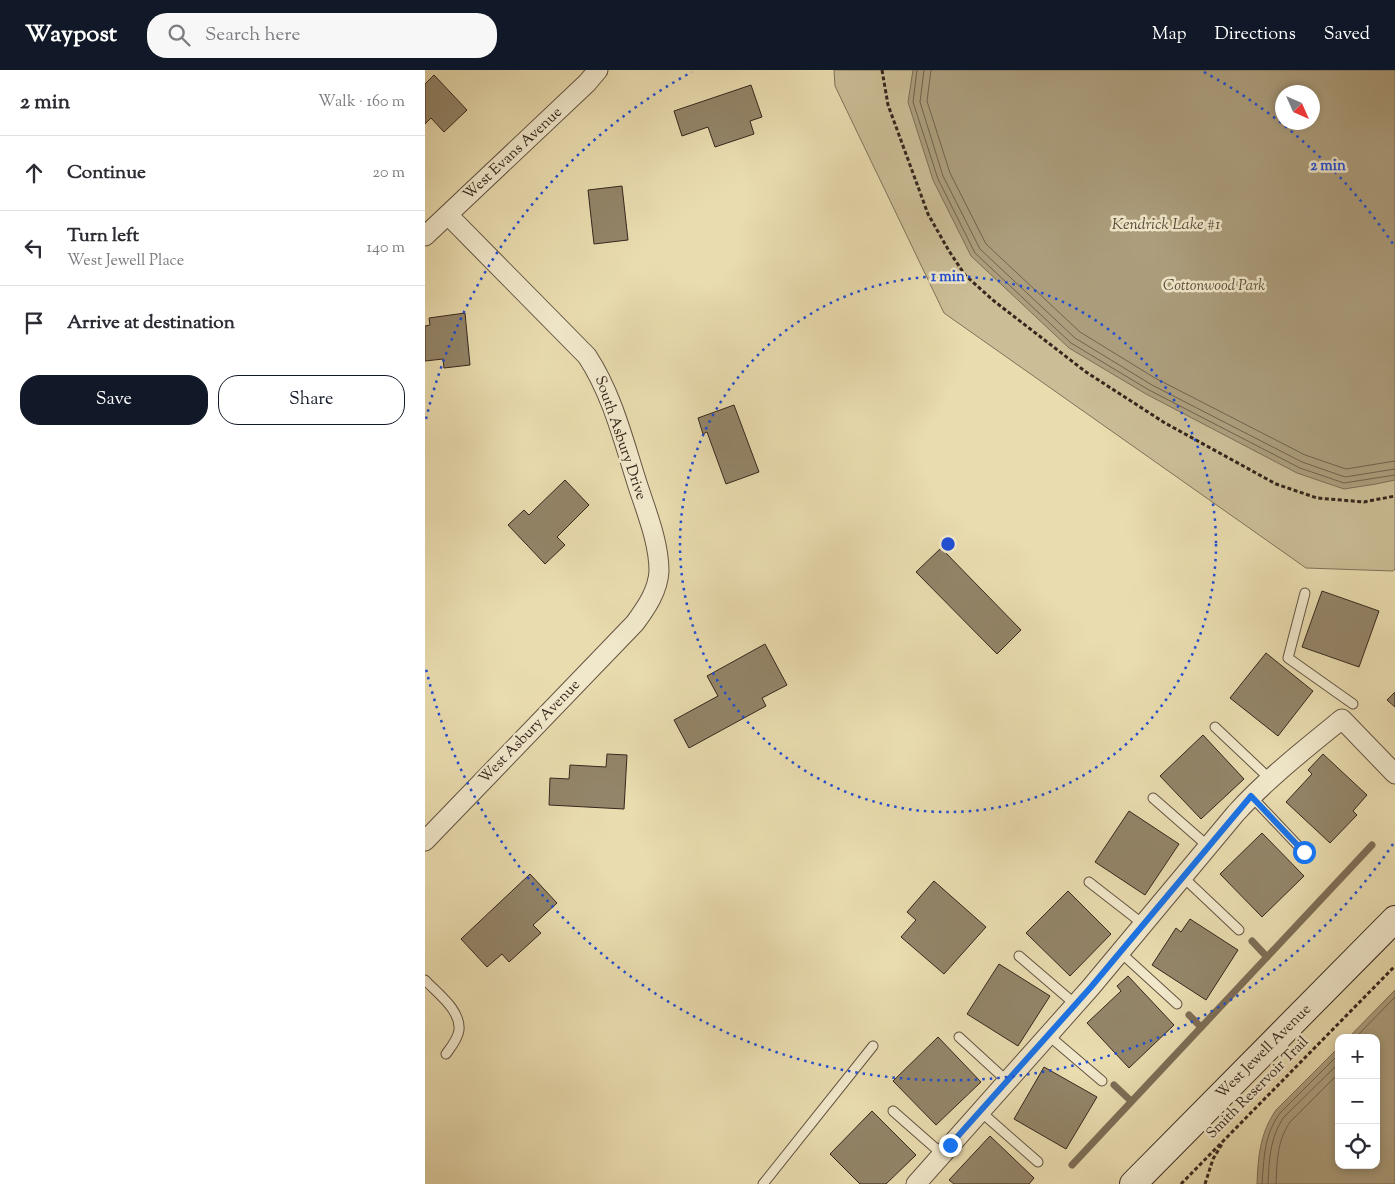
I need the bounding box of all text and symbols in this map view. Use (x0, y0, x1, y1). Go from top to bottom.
search box (147, 13, 497, 58)
text: Waypost (25, 18, 117, 52)
icon: search (165, 21, 193, 49)
text: Search here (205, 22, 300, 49)
text: Map (1152, 22, 1187, 48)
text: Directions (1215, 22, 1296, 48)
text: Saved (1324, 22, 1370, 48)
north arrow (1275, 85, 1320, 130)
text: 2 min (20, 88, 70, 118)
text: Walk · 160 m (318, 91, 405, 114)
street label: West Evans Avenue (459, 103, 567, 205)
text: 2 min (1310, 156, 1346, 177)
icon: ahead (20, 159, 48, 187)
text: Continue (67, 160, 146, 187)
text: 20 m (372, 162, 405, 185)
water label: Kendrick Lake #1 (1112, 214, 1220, 237)
text: Turn left (67, 223, 139, 250)
icon: left (20, 234, 48, 262)
text: 140 m (367, 237, 405, 260)
text: West Jewell Place (67, 250, 184, 273)
text: 1 min (931, 267, 965, 288)
park label: Cottonwood Park (1163, 276, 1265, 297)
icon: arrive (20, 309, 48, 337)
text: Arrive at destination (67, 310, 235, 337)
street label: South Asbury Drive (589, 373, 651, 503)
button: Save (20, 375, 208, 425)
button: Share (218, 375, 405, 425)
centre of rings (939, 535, 957, 553)
street label: West Asbury Avenue (475, 675, 585, 789)
route start (1293, 841, 1316, 864)
street label: West Jewell Avenue (1212, 1000, 1316, 1104)
street label: Smith Reservoir Trail (1202, 1032, 1314, 1144)
map controls (1335, 1034, 1380, 1169)
button: + (1335, 1034, 1380, 1079)
button: − (1335, 1079, 1380, 1124)
button: locate (1335, 1124, 1380, 1169)
route end (939, 1134, 962, 1157)

